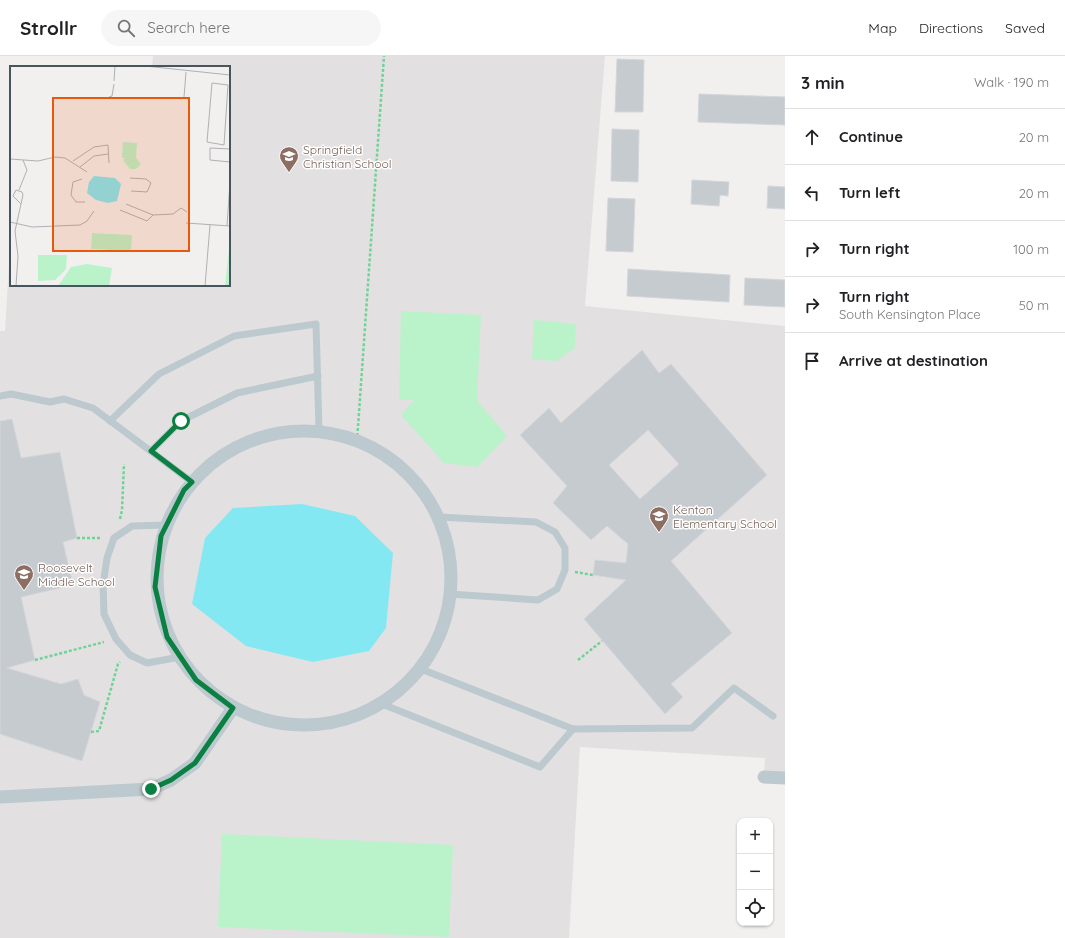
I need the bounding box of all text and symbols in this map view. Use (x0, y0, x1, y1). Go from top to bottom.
search box (101, 10, 381, 46)
text: Strollr (20, 16, 77, 40)
icon: search (115, 17, 137, 39)
text: Search here (147, 18, 230, 37)
text: Map (868, 19, 897, 37)
text: Directions (919, 19, 983, 37)
text: Saved (1005, 19, 1045, 37)
inset map (10, 66, 230, 286)
text: 3 min (801, 72, 845, 93)
text: Walk · 190 m (974, 74, 1049, 90)
icon: ahead (801, 126, 823, 148)
text: Continue (839, 127, 903, 146)
text: 20 m (1019, 129, 1049, 145)
place label: Springfield Christian School (303, 142, 392, 171)
school or university icon: Springfield Christian School (278, 145, 300, 173)
icon: left (801, 182, 823, 204)
text: Turn left (839, 183, 901, 202)
text: 20 m (1019, 185, 1049, 201)
icon: right (801, 238, 823, 260)
text: Turn right (839, 239, 910, 258)
text: 100 m (1013, 241, 1049, 257)
text: Turn right (839, 287, 910, 306)
icon: right (801, 294, 823, 316)
text: 50 m (1019, 297, 1049, 313)
text: South Kensington Place (839, 306, 981, 322)
icon: arrive (801, 350, 823, 372)
text: Arrive at destination (839, 351, 988, 370)
route start (172, 412, 190, 430)
place label: Kenton Elementary School (673, 502, 777, 531)
school or university icon: Kenton Elementary School (648, 505, 670, 533)
place label: Roosevelt Middle School (38, 560, 115, 589)
school or university icon: Roosevelt Middle School (13, 563, 35, 591)
route end (142, 780, 160, 798)
map controls (737, 818, 773, 926)
button: + (737, 818, 773, 854)
button: − (737, 854, 773, 890)
button: locate (737, 890, 773, 926)

